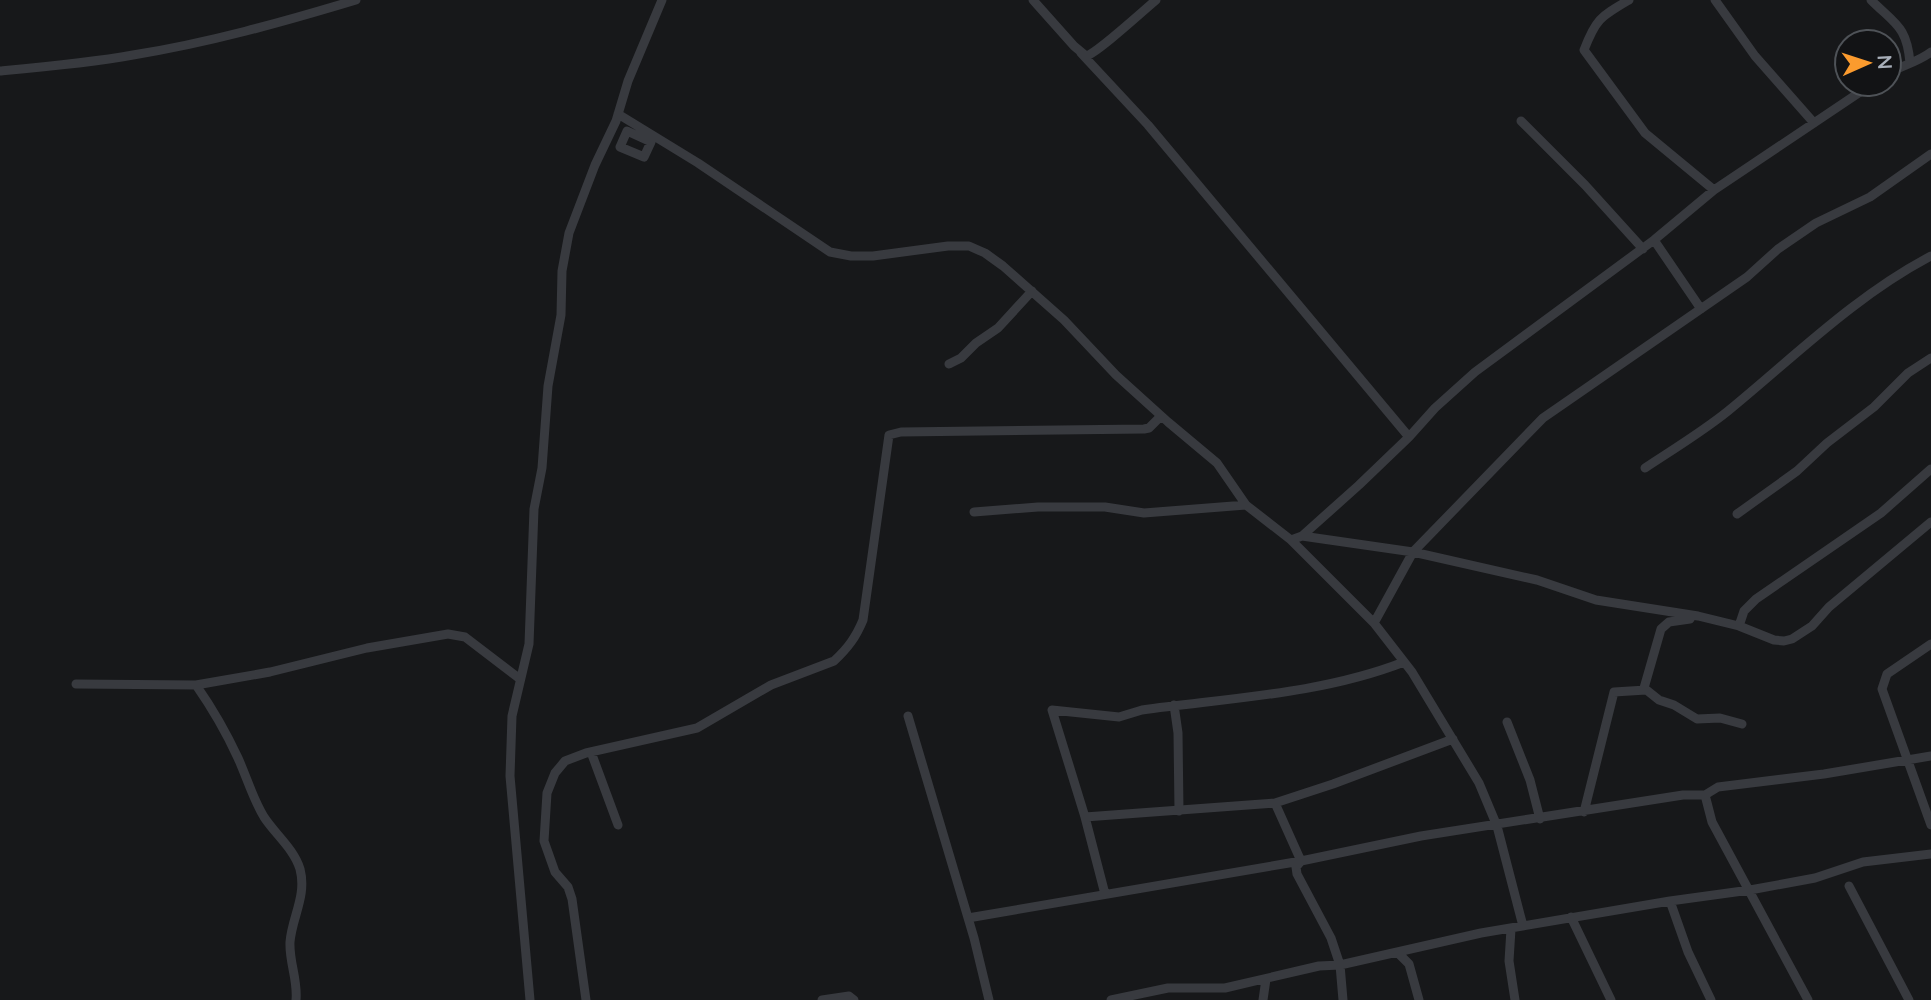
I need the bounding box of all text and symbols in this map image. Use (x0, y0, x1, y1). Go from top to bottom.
north arrow (1833, 28, 1903, 98)
text: N (1874, 54, 1897, 70)

